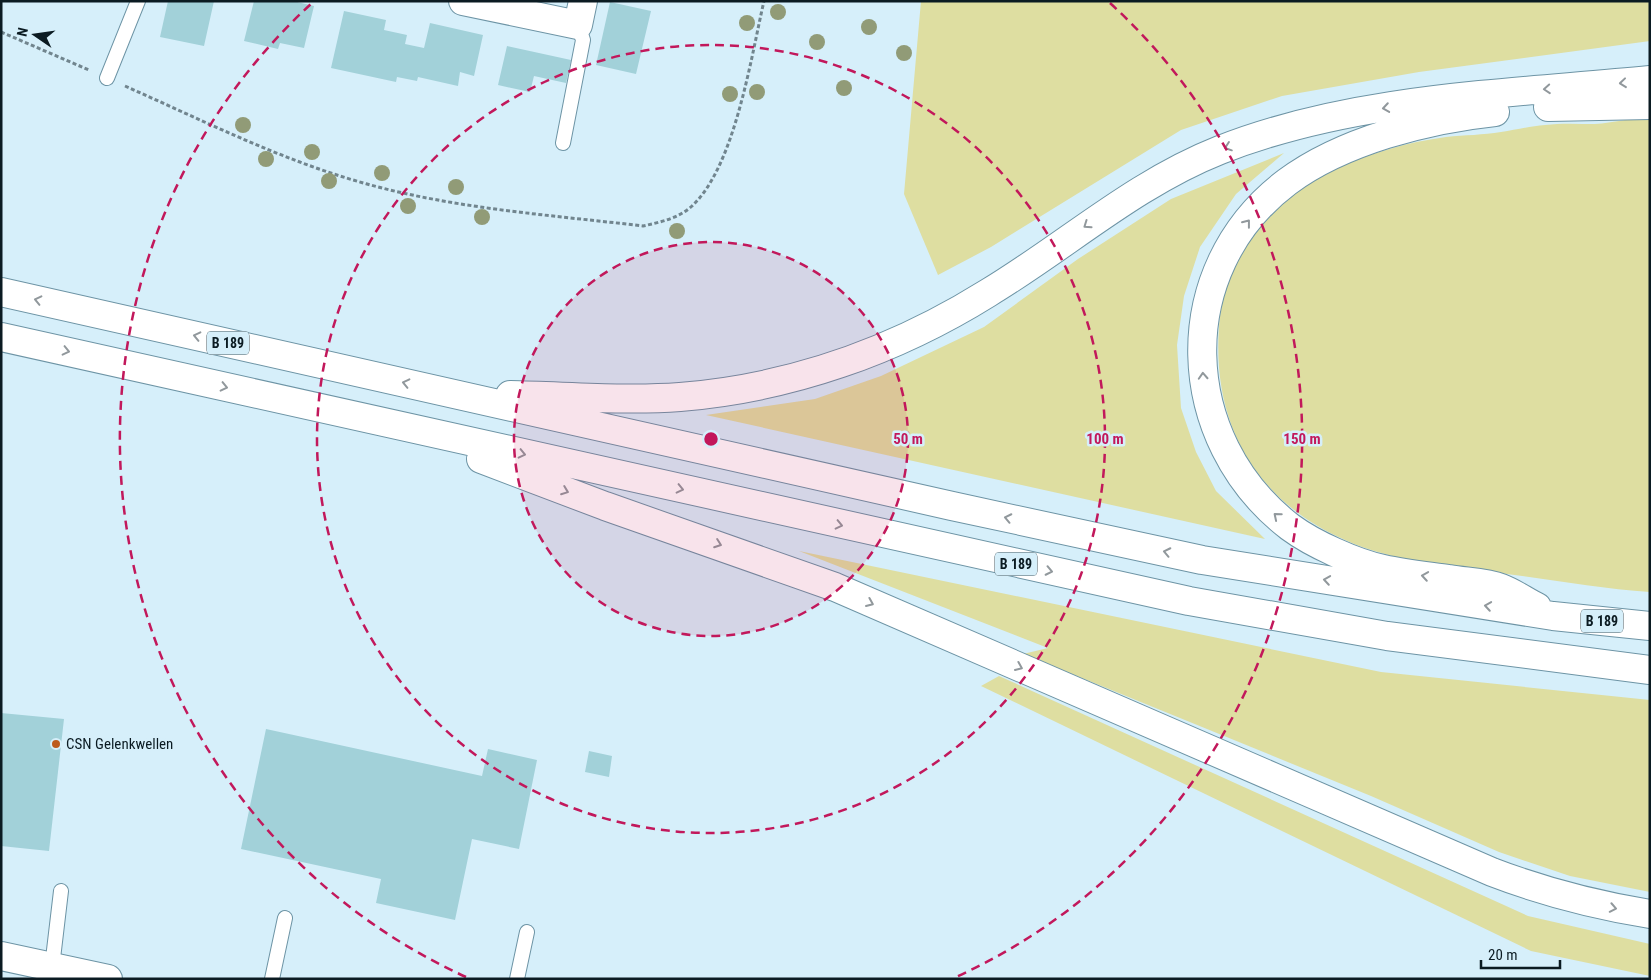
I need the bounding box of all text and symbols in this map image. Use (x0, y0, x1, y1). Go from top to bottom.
north arrow (10, 10, 60, 60)
text: N (14, 26, 31, 38)
one-way arrow (1618, 77, 1626, 88)
one-way arrow (1543, 83, 1551, 94)
one-way arrow (1381, 102, 1390, 112)
one-way arrow (1225, 141, 1233, 151)
one-way arrow (1083, 219, 1092, 228)
one-way arrow (1241, 219, 1250, 229)
one-way arrow (34, 296, 43, 306)
one-way arrow (192, 331, 201, 342)
road number: B 189 (207, 332, 249, 354)
one-way arrow (61, 346, 70, 356)
one-way arrow (1198, 371, 1209, 379)
one-way arrow (402, 378, 411, 389)
one-way arrow (220, 381, 229, 392)
centre of rings (702, 430, 720, 448)
text: 50 m (893, 430, 923, 448)
text: 100 m (1086, 430, 1124, 448)
text: 150 m (1283, 430, 1321, 448)
one-way arrow (517, 448, 526, 459)
one-way arrow (676, 483, 685, 494)
one-way arrow (560, 485, 569, 495)
one-way arrow (1004, 513, 1013, 524)
one-way arrow (1274, 513, 1283, 521)
one-way arrow (834, 519, 843, 530)
one-way arrow (714, 538, 722, 548)
one-way arrow (1163, 548, 1172, 558)
road number: B 189 (995, 552, 1037, 576)
one-way arrow (1044, 565, 1053, 576)
one-way arrow (1421, 571, 1430, 581)
one-way arrow (1323, 576, 1332, 586)
one-way arrow (865, 596, 874, 607)
one-way arrow (1484, 601, 1492, 611)
road number: B 189 (1581, 610, 1623, 632)
one-way arrow (1014, 661, 1023, 672)
place label: CSN Gelenkwellen (66, 735, 173, 753)
marker: CSN Gelenkwellen (50, 738, 62, 750)
one-way arrow (1609, 902, 1618, 912)
scale bar (1481, 938, 1560, 970)
text: 20 m (1488, 946, 1518, 964)

